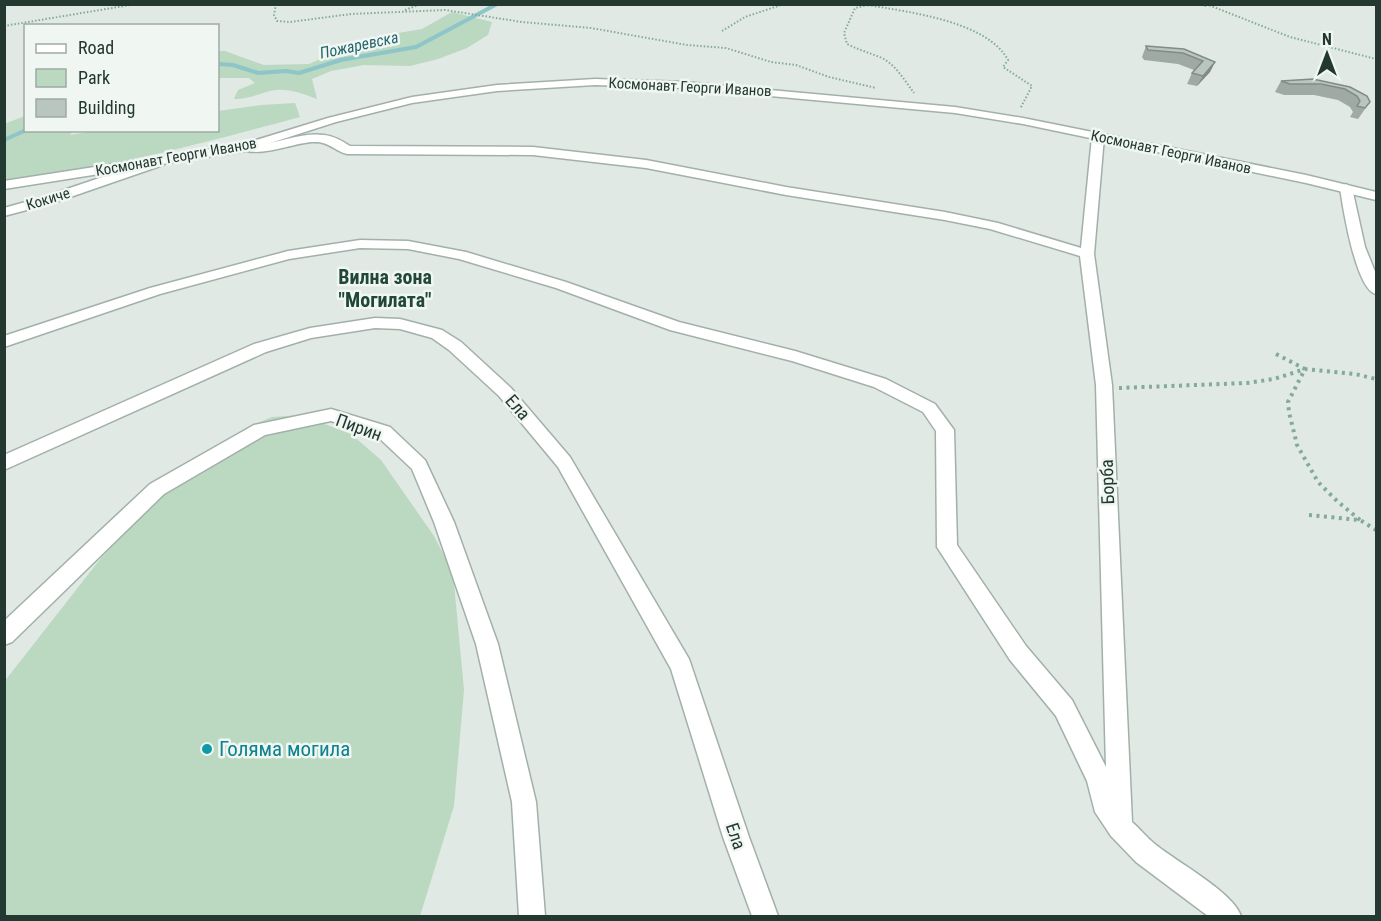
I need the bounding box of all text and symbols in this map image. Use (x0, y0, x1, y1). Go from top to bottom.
legend (24, 24, 219, 132)
north arrow (1297, 24, 1357, 84)
water label: Пожаревска (318, 27, 400, 63)
text: N (1322, 30, 1332, 49)
text: Road (78, 37, 114, 58)
text: Park (78, 67, 110, 88)
street label: Космонавт Георги Иванов (608, 74, 772, 100)
text: Building (78, 97, 135, 118)
street label: Космонавт Георги Иванов (1089, 126, 1253, 178)
street label: Космонавт Георги Иванов (94, 134, 258, 180)
street label: Кокиче (24, 184, 72, 214)
district label: Вилна зона "Могилата" (338, 265, 432, 312)
street label: Ела (501, 390, 535, 424)
street label: Пирин (333, 409, 385, 445)
street label: Борба (1096, 459, 1118, 505)
place label: Голяма могила (219, 737, 350, 761)
marker: Голяма могила (200, 742, 214, 756)
street label: Ела (722, 820, 750, 852)

